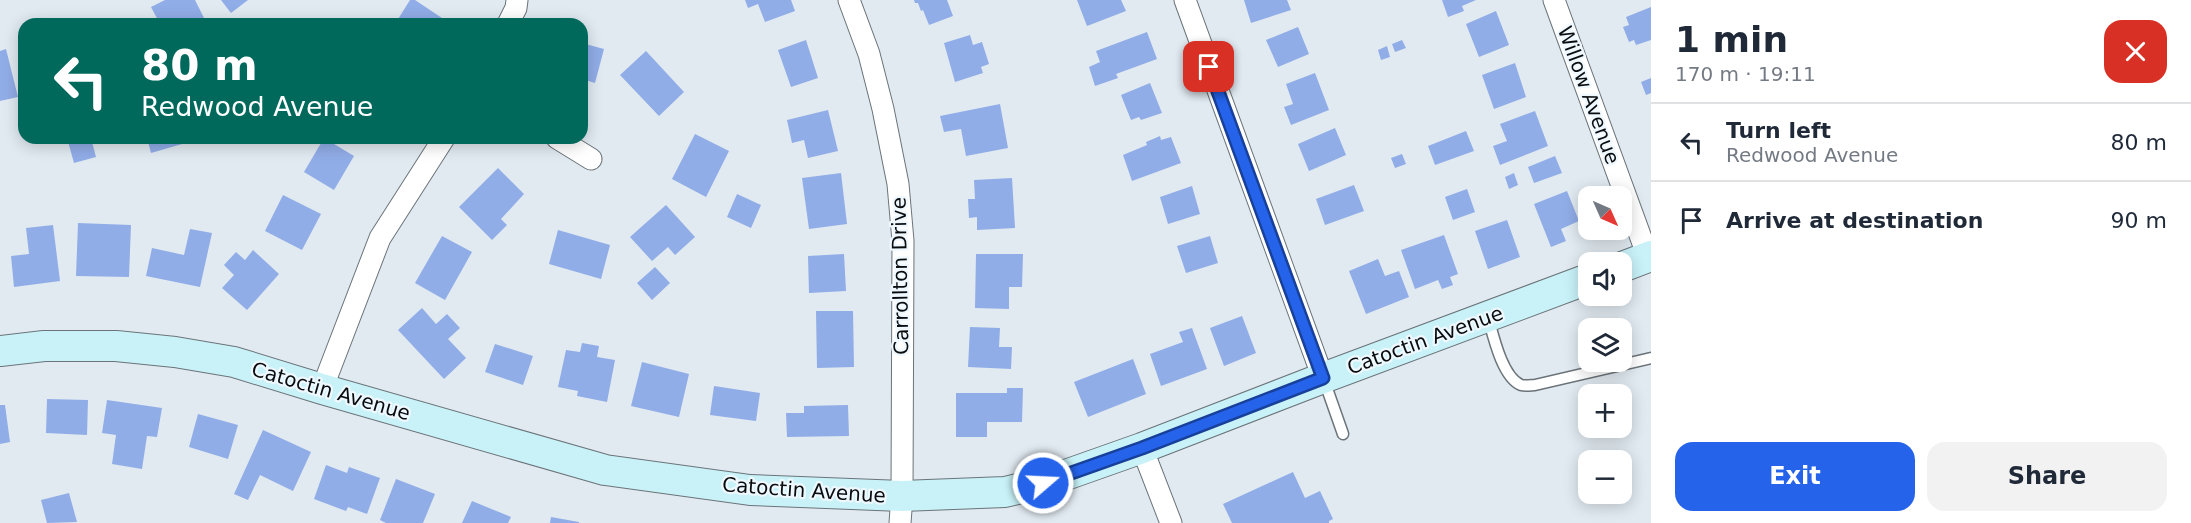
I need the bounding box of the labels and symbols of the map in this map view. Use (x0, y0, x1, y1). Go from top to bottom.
street label: Willow Avenue (1553, 23, 1625, 167)
pin (1183, 41, 1234, 92)
north arrow (1578, 186, 1632, 240)
street label: Carrollton Drive (887, 197, 913, 355)
street label: Catoctin Avenue (1344, 301, 1506, 379)
street label: Catoctin Avenue (249, 357, 413, 425)
position arrow (1011, 451, 1075, 515)
street label: Catoctin Avenue (721, 472, 887, 508)

